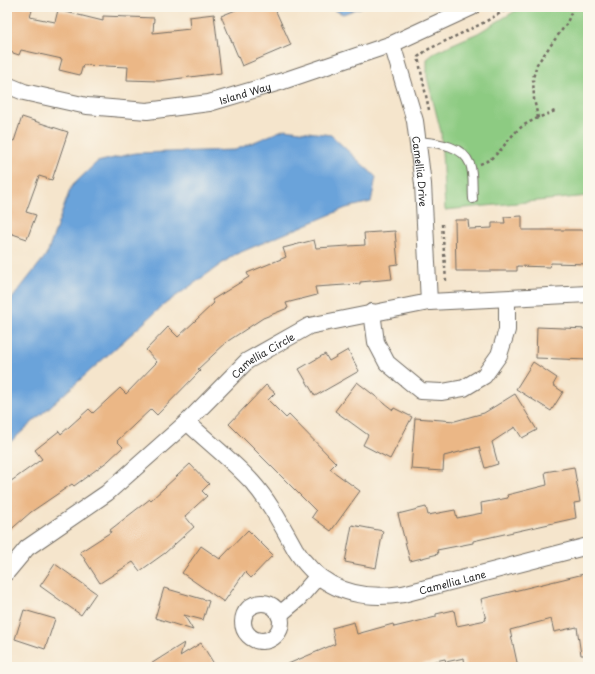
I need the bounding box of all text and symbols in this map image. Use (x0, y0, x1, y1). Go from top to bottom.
street label: Island Way (217, 77, 273, 107)
street label: Camellia Drive (409, 135, 432, 207)
street label: Camellia Circle (227, 328, 297, 381)
street label: Camellia Lane (417, 565, 488, 597)

